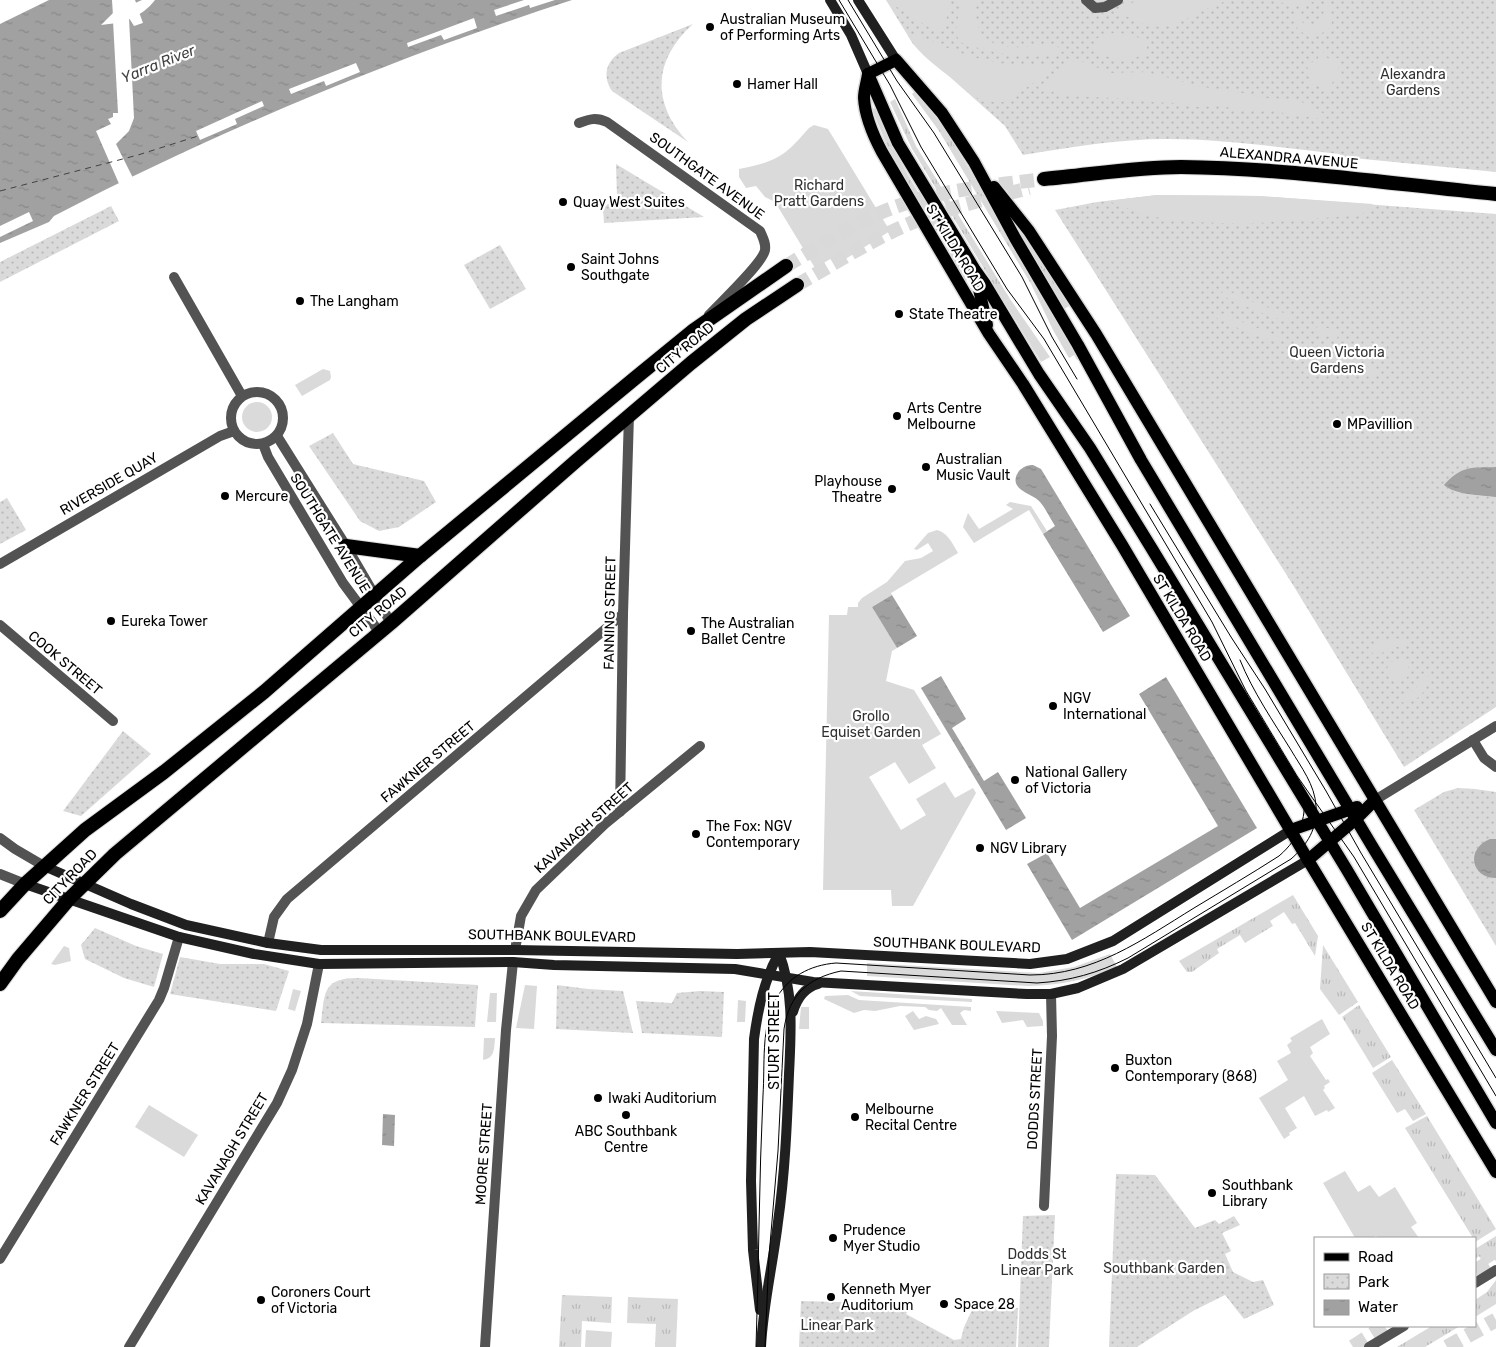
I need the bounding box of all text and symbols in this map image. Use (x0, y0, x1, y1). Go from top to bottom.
place label: Australian Museum of Performing Arts (720, 11, 845, 44)
marker: Australian Museum of Performing Arts (704, 21, 716, 33)
water label: Yarra River (118, 41, 199, 87)
park label: Alexandra Gardens (1380, 66, 1446, 99)
place label: Hamer Hall (747, 76, 818, 93)
marker: Hamer Hall (731, 78, 743, 90)
street label: SOUTHGATE AVENUE (646, 129, 768, 223)
street label: ALEXANDRA AVENUE (1219, 143, 1359, 173)
park label: Richard Pratt Gardens (774, 177, 864, 210)
place label: Quay West Suites (573, 194, 685, 211)
marker: Quay West Suites (557, 196, 569, 208)
street label: ST KILDA ROAD (922, 201, 988, 295)
place label: Saint Johns Southgate (581, 251, 659, 284)
marker: Saint Johns Southgate (565, 261, 577, 273)
place label: The Langham (310, 293, 399, 310)
marker: The Langham (294, 295, 306, 307)
place label: State Theatre (909, 306, 998, 323)
marker: State Theatre (893, 308, 905, 320)
street label: CITY ROAD (652, 319, 718, 377)
park label: Queen Victoria Gardens (1289, 344, 1385, 377)
place label: Arts Centre Melbourne (907, 400, 982, 433)
marker: Arts Centre Melbourne (891, 410, 903, 422)
place label: MPavillion (1347, 416, 1412, 433)
marker: MPavillion (1331, 418, 1343, 430)
street label: RIVERSIDE QUAY (57, 449, 161, 519)
place label: Australian Music Vault (936, 451, 1011, 484)
marker: Australian Music Vault (920, 461, 932, 473)
street label: SOUTHGATE AVENUE (286, 470, 374, 596)
place label: Playhouse Theatre (814, 473, 882, 506)
marker: Playhouse Theatre (886, 483, 898, 495)
place label: Mercure (235, 488, 288, 505)
marker: Mercure (219, 490, 231, 502)
street label: FANNING STREET (601, 556, 619, 670)
street label: ST KILDA ROAD (1149, 571, 1215, 665)
street label: CITY ROAD (345, 583, 411, 641)
place label: Eureka Tower (121, 613, 208, 630)
marker: Eureka Tower (105, 615, 117, 627)
place label: The Australian Ballet Centre (701, 615, 795, 648)
marker: The Australian Ballet Centre (685, 625, 697, 637)
street label: COOK STREET (25, 627, 105, 699)
place label: NGV International (1063, 690, 1147, 723)
marker: NGV International (1047, 700, 1059, 712)
park label: Grollo Equiset Garden (821, 708, 921, 741)
street label: FAWKNER STREET (377, 718, 479, 806)
place label: National Gallery of Victoria (1025, 764, 1128, 797)
marker: National Gallery of Victoria (1009, 774, 1021, 786)
street label: KAVANAGH STREET (531, 779, 637, 877)
place label: The Fox: NGV Contemporary (706, 818, 800, 851)
marker: The Fox: NGV Contemporary (690, 828, 702, 840)
place label: NGV Library (990, 840, 1067, 857)
marker: NGV Library (974, 842, 986, 854)
street label: CITY ROAD (39, 846, 101, 908)
street label: ST KILDA ROAD (1357, 919, 1423, 1013)
street label: SOUTHBANK BOULEVARD (468, 926, 636, 946)
street label: SOUTHBANK BOULEVARD (873, 934, 1041, 956)
street label: STURT STREET (766, 992, 783, 1090)
street label: FAWKNER STREET (47, 1039, 123, 1149)
street label: DODDS STREET (1024, 1048, 1046, 1150)
place label: Buxton Contemporary (868) (1125, 1052, 1257, 1085)
marker: Buxton Contemporary (868) (1109, 1062, 1121, 1074)
street label: KAVANAGH STREET (192, 1090, 272, 1208)
place label: Iwaki Auditorium (608, 1090, 717, 1107)
marker: Iwaki Auditorium (592, 1092, 604, 1104)
place label: Melbourne Recital Centre (865, 1101, 957, 1134)
street label: MOORE STREET (472, 1102, 496, 1206)
marker: ABC Southbank Centre (620, 1109, 632, 1121)
marker: Melbourne Recital Centre (849, 1111, 861, 1123)
place label: ABC Southbank Centre (575, 1123, 678, 1156)
place label: Southbank Library (1222, 1177, 1294, 1210)
marker: Southbank Library (1206, 1187, 1218, 1199)
place label: Prudence Myer Studio (843, 1222, 920, 1255)
marker: Prudence Myer Studio (827, 1232, 839, 1244)
legend (1314, 1237, 1476, 1327)
park label: Dodds St Linear Park (1001, 1246, 1074, 1279)
text: Road (1358, 1248, 1394, 1266)
park label: Southbank Garden (1103, 1260, 1225, 1277)
text: Park (1358, 1273, 1389, 1291)
place label: Kenneth Myer Auditorium (841, 1281, 931, 1314)
place label: Coroners Court of Victoria (271, 1284, 371, 1317)
marker: Kenneth Myer Auditorium (825, 1291, 837, 1303)
marker: Coroners Court of Victoria (255, 1294, 267, 1306)
place label: Space 28 (954, 1296, 1015, 1313)
marker: Space 28 (938, 1298, 950, 1310)
text: Water (1358, 1298, 1398, 1316)
park label: Linear Park (801, 1317, 874, 1334)

